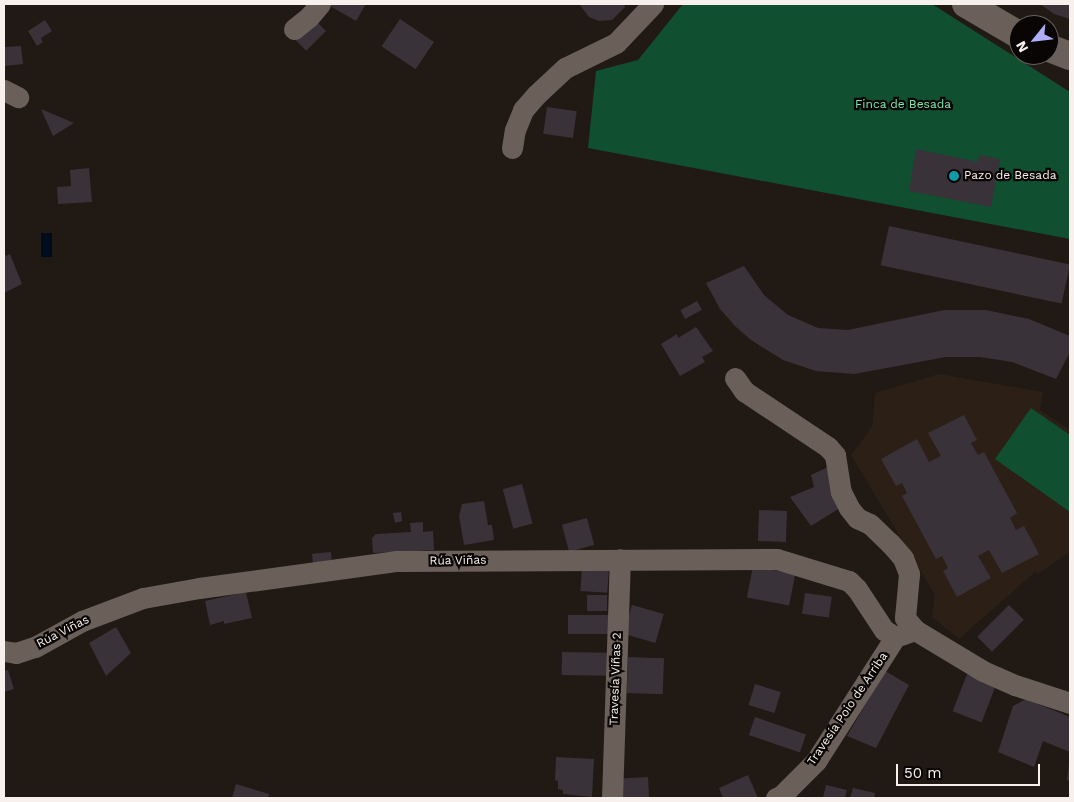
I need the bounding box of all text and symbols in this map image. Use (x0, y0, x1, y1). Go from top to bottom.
north arrow (1009, 15, 1059, 65)
text: N (1012, 38, 1031, 55)
park label: Finca de Besada (855, 98, 951, 112)
place label: Pazo de Besada (964, 169, 1056, 183)
marker: Pazo de Besada (948, 170, 960, 182)
street label: Rúa Viñas (429, 553, 487, 569)
street label: Rúa Viñas (34, 612, 92, 652)
street label: Travesía Viñas 2 (607, 632, 625, 726)
street label: Travesía Poio de Arriba (805, 649, 891, 769)
scale bar (899, 754, 1043, 786)
text: 50 m (904, 764, 941, 782)

